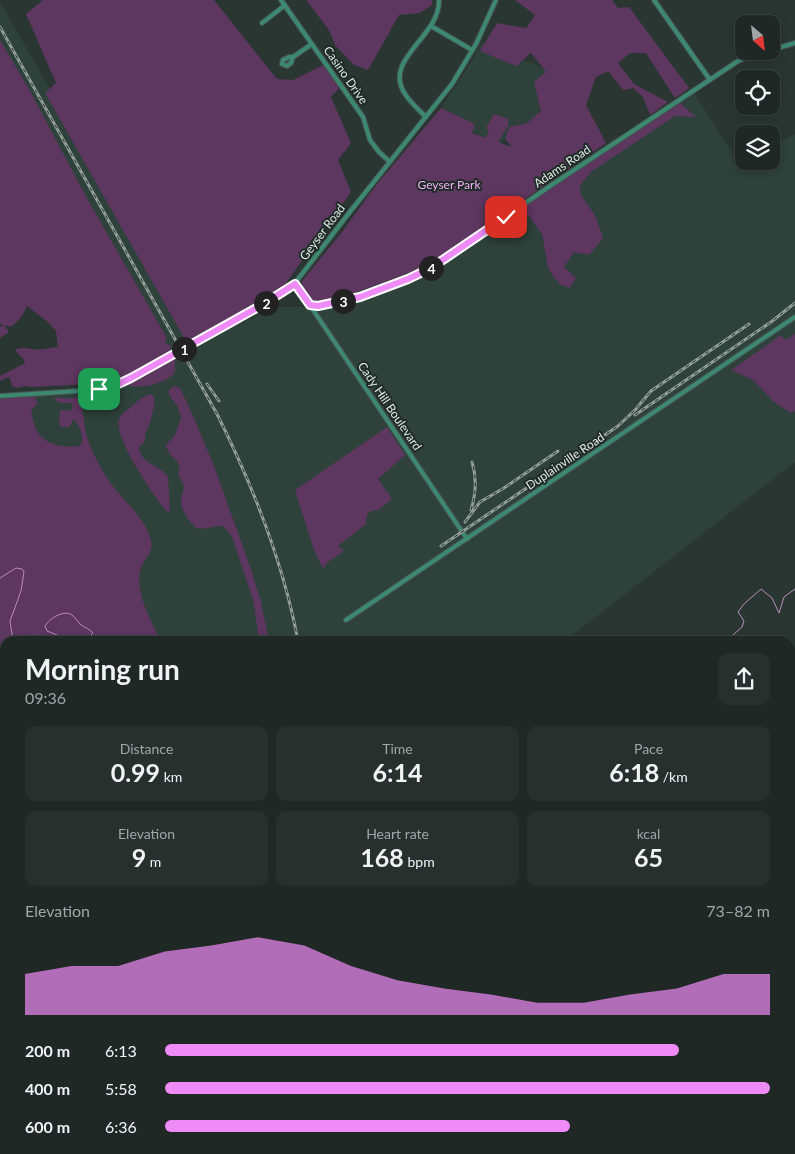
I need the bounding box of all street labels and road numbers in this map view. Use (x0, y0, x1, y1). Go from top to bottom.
street label: Casino Drive (321, 43, 371, 107)
street label: Adams Road (531, 141, 593, 191)
street label: Geyser Road (296, 201, 348, 263)
street label: Cady Hill Boulevard (355, 359, 425, 453)
street label: Duplainville Road (523, 429, 607, 493)

